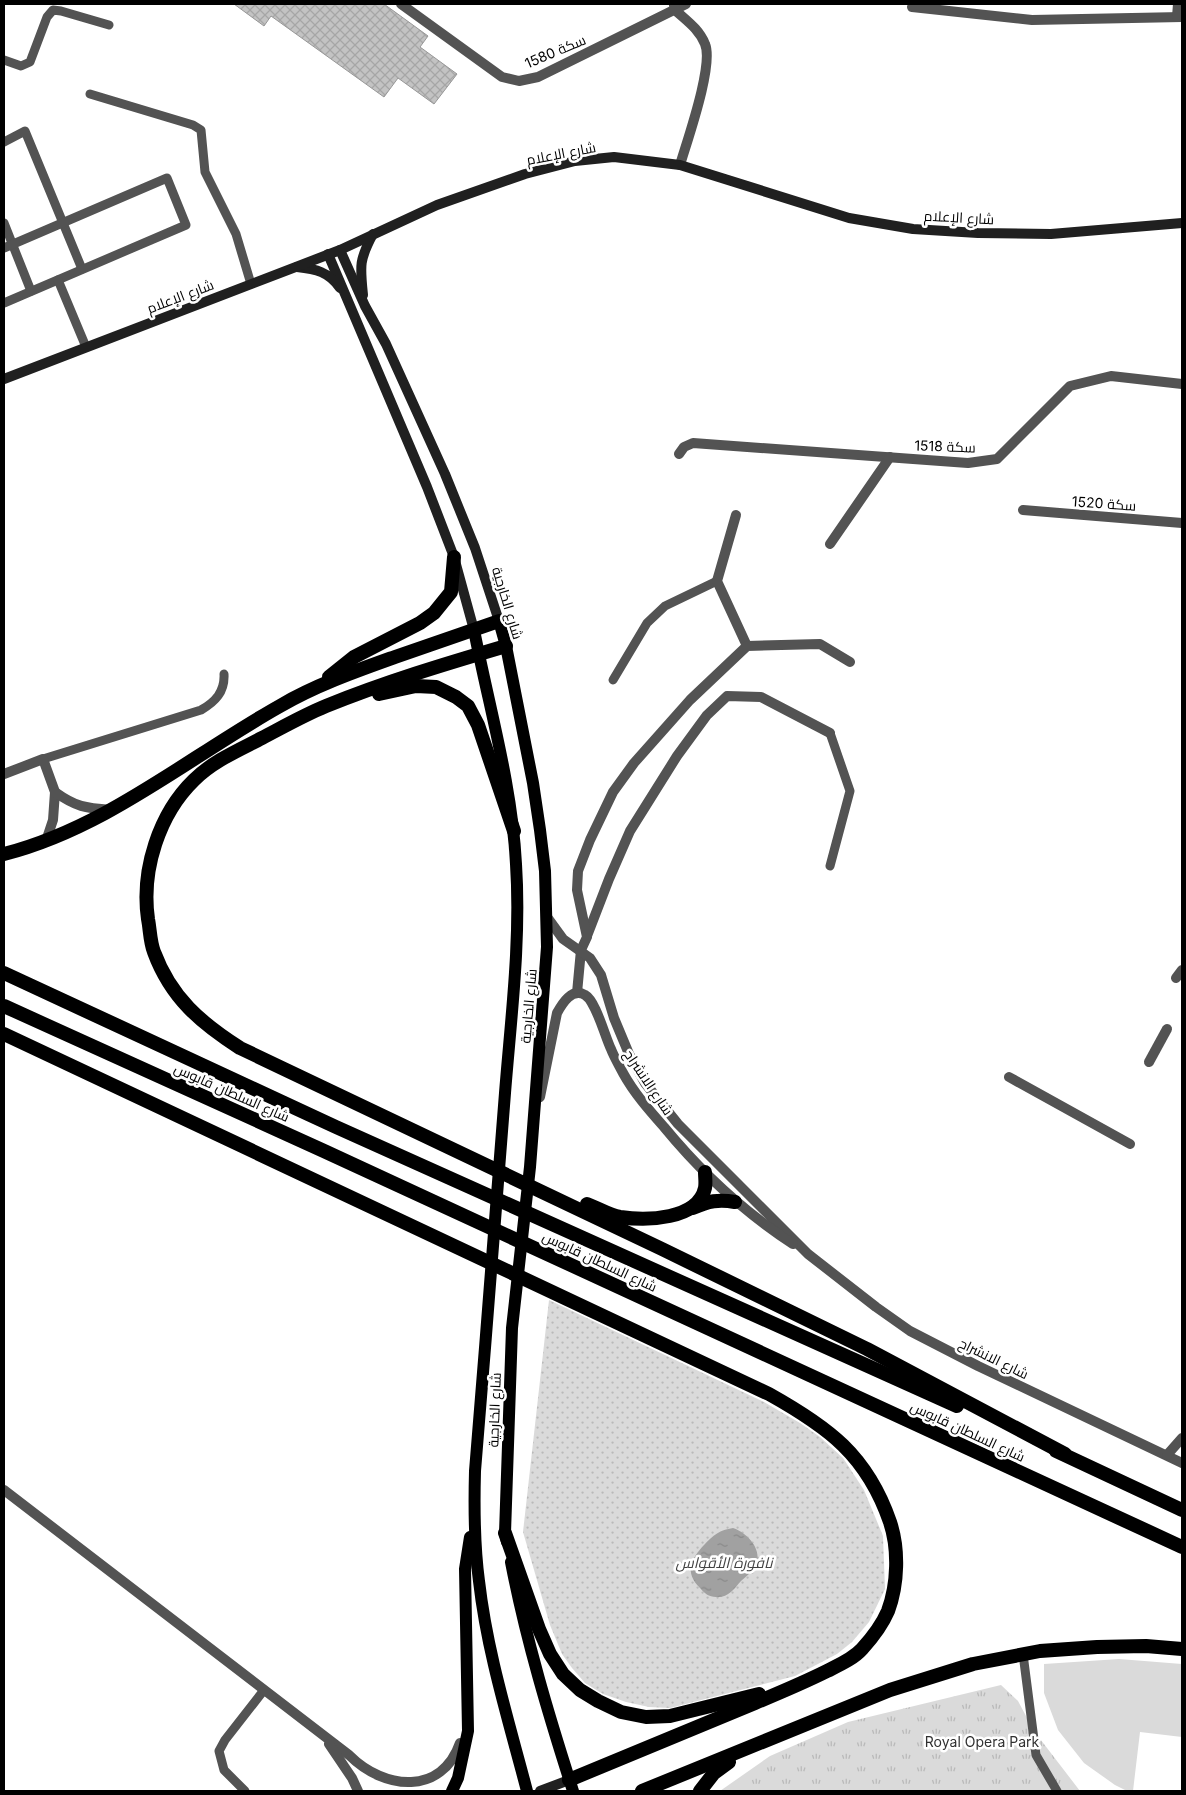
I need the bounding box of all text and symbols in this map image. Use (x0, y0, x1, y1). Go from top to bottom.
street label: سكة 1580 (522, 31, 588, 71)
street label: شارع الإعلام (525, 138, 598, 170)
street label: شارع الإعلام (923, 207, 995, 229)
street label: شارع الإعلام (144, 275, 217, 318)
street label: سكة 1518 (914, 436, 976, 456)
street label: سكة 1520 (1071, 492, 1137, 514)
street label: شارع الخارجية (488, 565, 527, 642)
street label: شارع الخارجية (516, 968, 541, 1044)
street label: شارع الانشراح (620, 1046, 677, 1119)
street label: شارع السلطان قابوس (171, 1059, 292, 1126)
street label: شارع السلطان قابوس (540, 1227, 660, 1296)
street label: شارع الانشراح (956, 1334, 1032, 1383)
street label: شارع الخارجية (484, 1372, 505, 1448)
street label: شارع السلطان قابوس (908, 1397, 1028, 1466)
water label: نافورة الأقواس (676, 1553, 774, 1572)
park label: Royal Opera Park (925, 1733, 1040, 1750)

